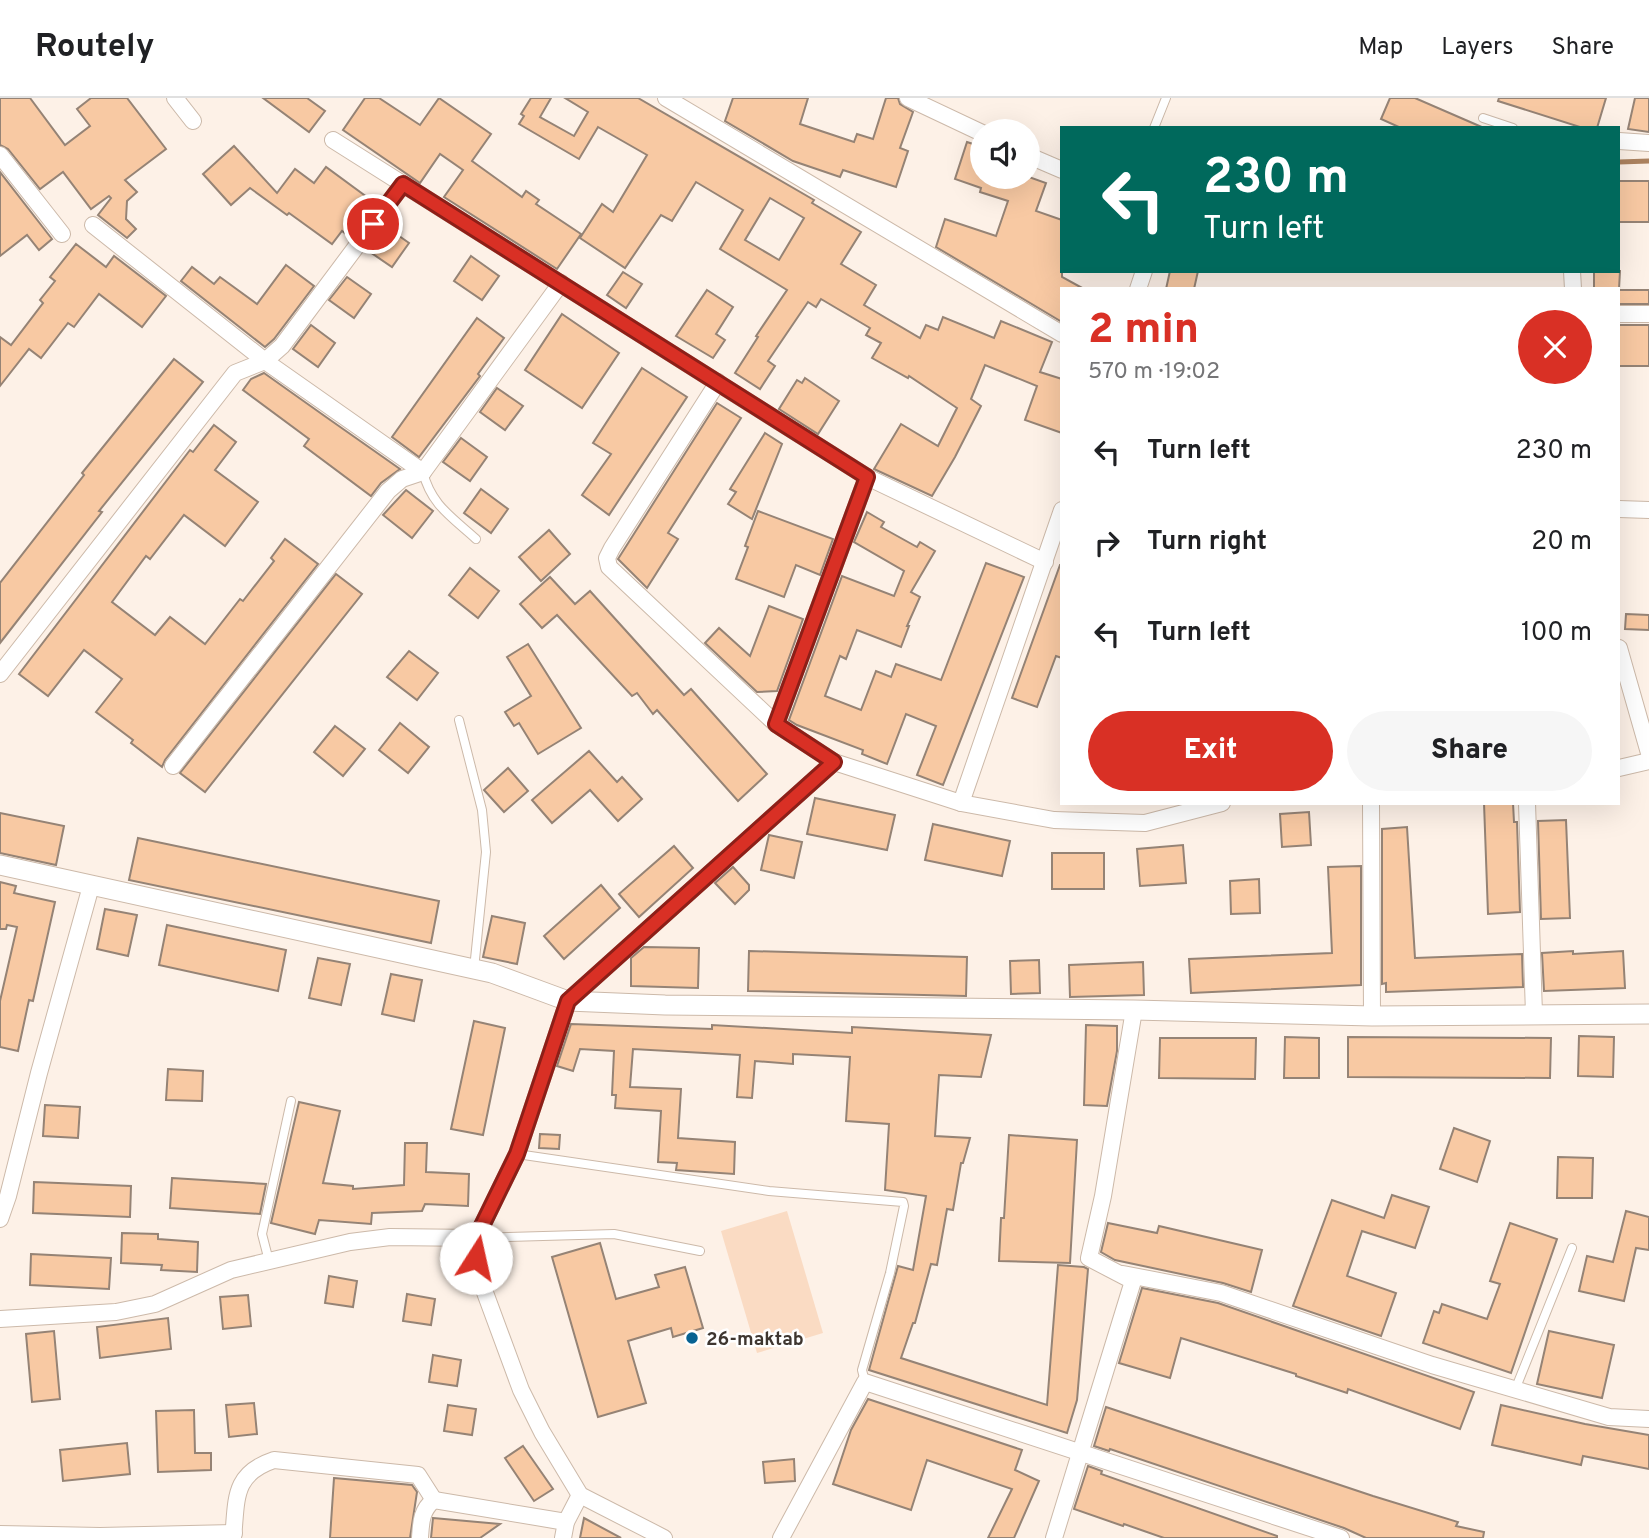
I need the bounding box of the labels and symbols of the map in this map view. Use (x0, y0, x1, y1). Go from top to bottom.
pin (343, 194, 403, 254)
position arrow (439, 1221, 513, 1295)
place label: 26-maktab (706, 1328, 804, 1352)
marker: 26-maktab (684, 1330, 700, 1346)

